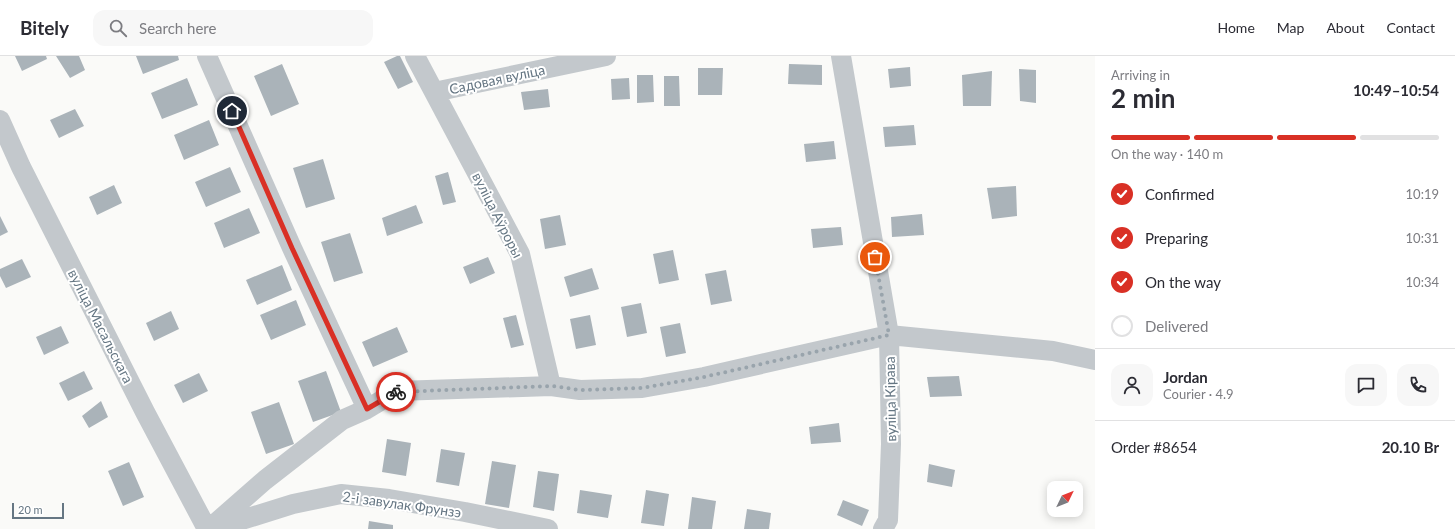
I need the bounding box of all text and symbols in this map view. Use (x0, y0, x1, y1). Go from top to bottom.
search box (93, 10, 373, 46)
text: Bitely (20, 16, 69, 39)
icon: search (107, 17, 129, 39)
text: Search here (139, 19, 216, 37)
text: Home (1217, 19, 1255, 36)
text: Map (1277, 19, 1304, 36)
text: About (1326, 19, 1364, 36)
text: Contact (1386, 19, 1435, 36)
street label: Садовая вуліца (448, 61, 546, 97)
text: Arriving in (1111, 67, 1170, 83)
text: 10:49–10:54 (1353, 81, 1439, 99)
text: 2 min (1111, 82, 1175, 114)
pin (215, 94, 249, 128)
icon: home (221, 100, 243, 122)
text: On the way · 140 m (1111, 146, 1223, 162)
street label: вуліца Аўроры (469, 169, 527, 261)
icon: check (1111, 183, 1133, 205)
text: Confirmed (1145, 185, 1214, 203)
text: 10:19 (1406, 186, 1439, 202)
icon: check (1111, 227, 1133, 249)
text: Preparing (1145, 229, 1208, 247)
text: 10:31 (1406, 230, 1439, 246)
pin (858, 240, 892, 274)
icon: bag (864, 246, 886, 268)
street label: вуліца Масальскага (65, 266, 137, 386)
icon: check (1111, 271, 1133, 293)
text: On the way (1145, 273, 1221, 291)
text: 10:34 (1406, 274, 1439, 290)
text: Delivered (1145, 317, 1208, 335)
street label: вуліца Кірава (881, 356, 899, 442)
button: person (1111, 364, 1153, 406)
button: chat (1345, 364, 1387, 406)
button: phone (1397, 364, 1439, 406)
text: Jordan (1163, 368, 1208, 386)
courier (376, 372, 416, 412)
icon: bike (385, 381, 407, 403)
text: Courier · 4.9 (1163, 386, 1234, 402)
text: Order #8654 (1111, 438, 1197, 456)
text: 20.10 Br (1382, 438, 1439, 456)
north arrow (1047, 481, 1083, 517)
map controls (1047, 481, 1083, 517)
street label: 2-і завулак Фрунзэ (342, 487, 463, 521)
scale bar (12, 501, 64, 520)
text: 20 m (18, 503, 43, 516)

